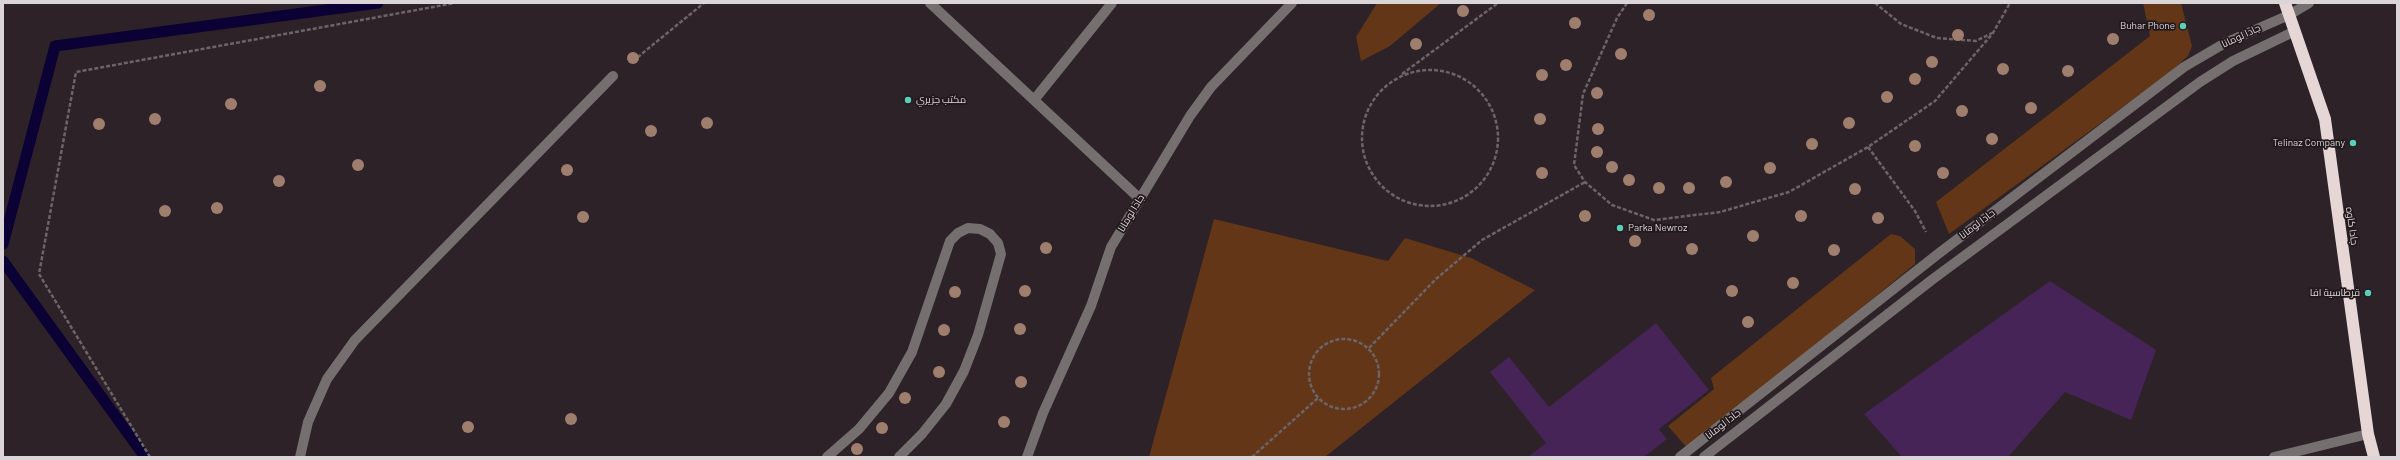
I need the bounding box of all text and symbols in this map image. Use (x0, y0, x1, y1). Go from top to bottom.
place label: Buhar Phone (2120, 20, 2175, 32)
marker: Buhar Phone (2178, 21, 2188, 31)
street label: جادا لومانا (2220, 22, 2262, 50)
place label: مكتب جزيري (916, 94, 966, 106)
marker: مكتب جزيري (903, 95, 913, 105)
place label: Telinaz Company (2273, 137, 2345, 149)
marker: Telinaz Company (2348, 138, 2358, 148)
street label: جادا لومانا (1115, 192, 1147, 234)
street label: جادا کاوه (2343, 206, 2361, 246)
street label: جادا لومانا (1957, 207, 1997, 241)
place label: Parka Newroz (1628, 222, 1687, 234)
marker: Parka Newroz (1615, 223, 1625, 233)
place label: قرطاسية افا (2310, 287, 2360, 299)
marker: قرطاسية افا (2363, 288, 2373, 298)
street label: جادا لومانا (1703, 406, 1743, 442)

